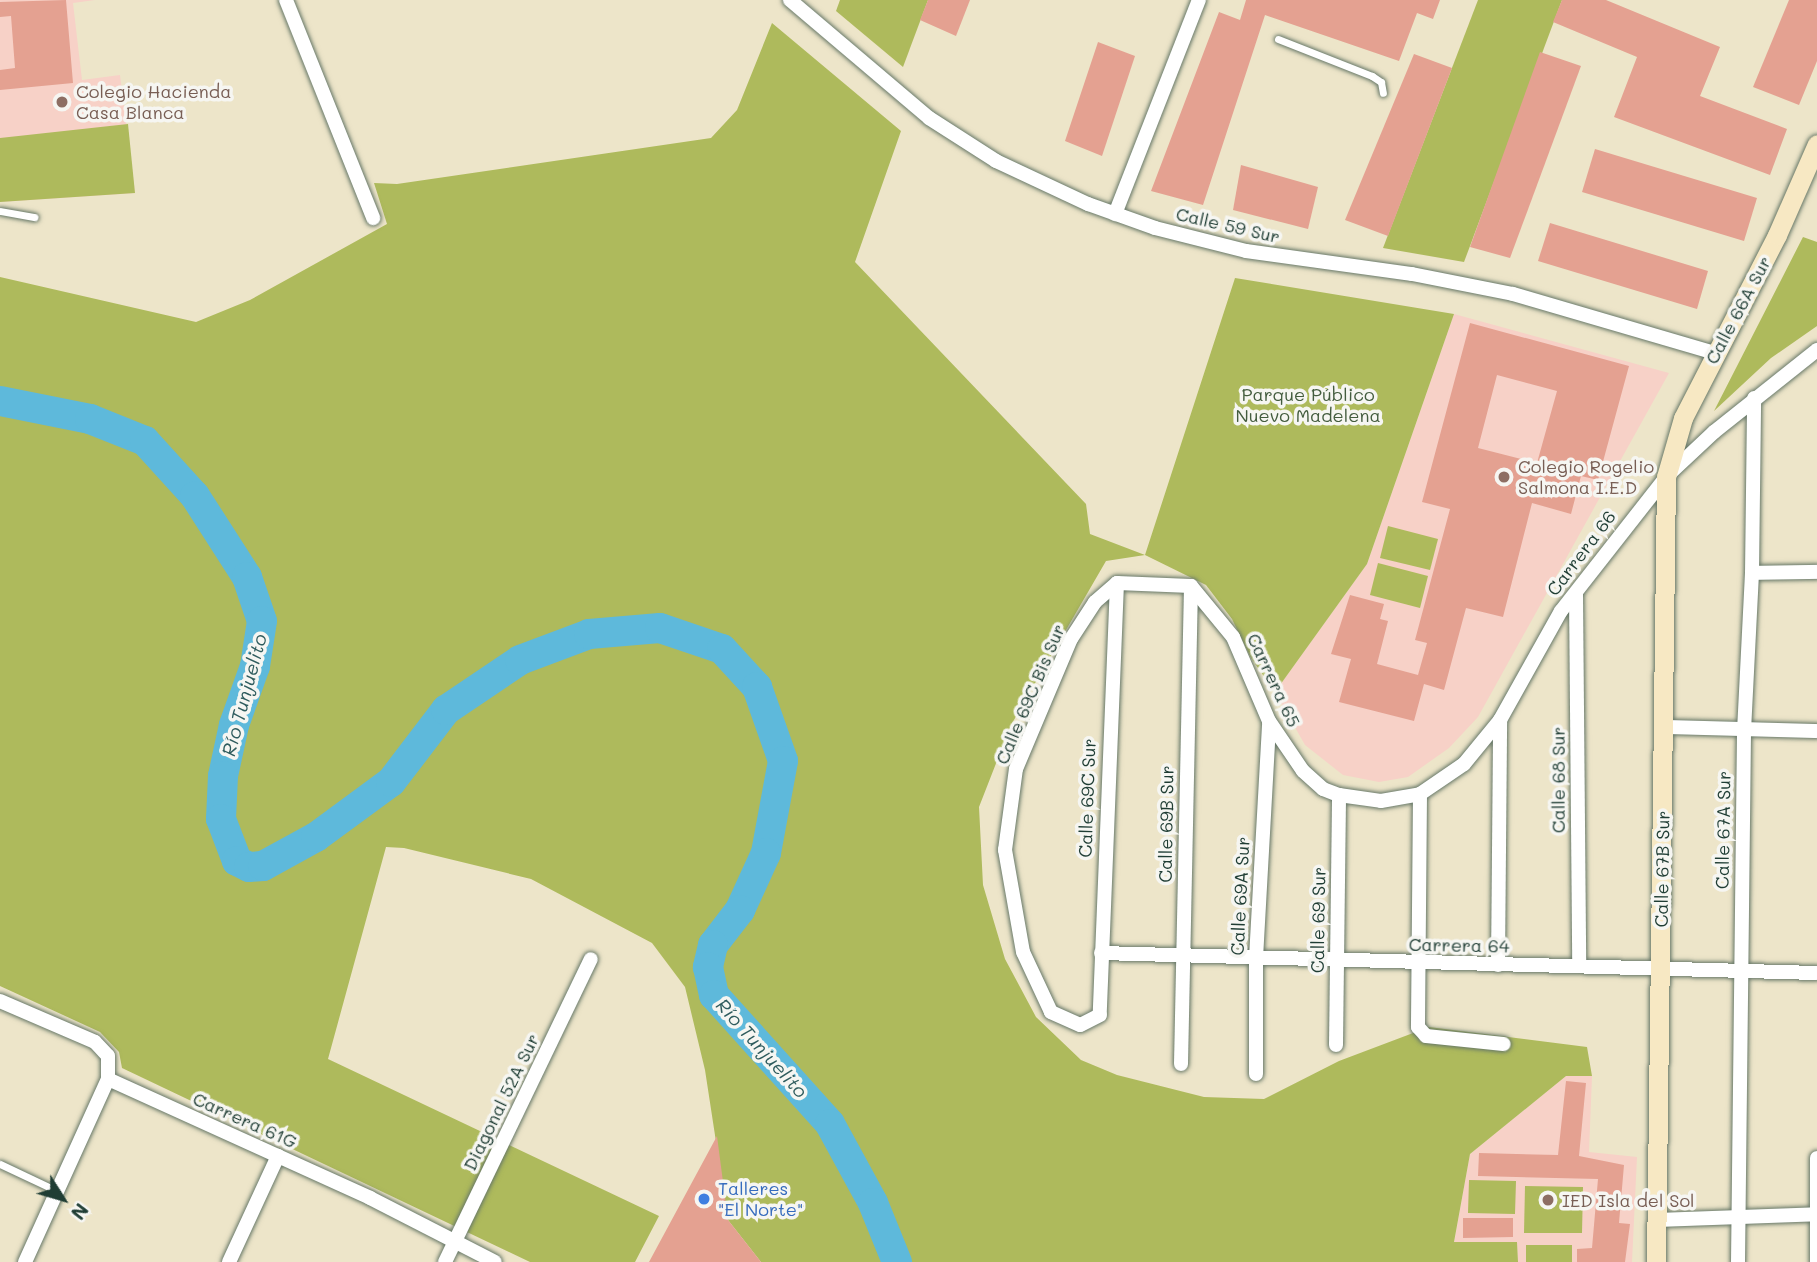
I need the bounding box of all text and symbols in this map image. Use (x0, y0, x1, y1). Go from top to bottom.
place label: Colegio Hacienda Casa Blanca (76, 81, 231, 124)
marker: Colegio Hacienda Casa Blanca (54, 94, 70, 110)
street label: Calle 59 Sur (1174, 203, 1282, 247)
street label: Calle 66A Sur (1701, 252, 1775, 368)
park label: Parque Público Nuevo Madelena (1235, 384, 1381, 426)
place label: Colegio Rogelio Salmona I.E.D (1518, 456, 1654, 498)
marker: Colegio Rogelio Salmona I.E.D (1496, 469, 1512, 485)
street label: Carrera 66 (1542, 506, 1620, 600)
street label: Calle 69C Bis Sur (991, 621, 1069, 767)
street label: Carrera 65 (1243, 630, 1305, 730)
water label: Río Tunjuelito (217, 631, 271, 759)
street label: Calle 68 Sur (1547, 727, 1569, 833)
street label: Calle 69C Sur (1074, 738, 1100, 858)
street label: Calle 69B Sur (1154, 765, 1178, 883)
street label: Calle 67A Sur (1711, 771, 1735, 889)
street label: Calle 67B Sur (1650, 810, 1674, 928)
street label: Calle 69A Sur (1226, 836, 1254, 956)
street label: Calle 69 Sur (1306, 867, 1330, 973)
street label: Carrera 64 (1408, 933, 1510, 957)
water label: Río Tunjuelito (711, 994, 813, 1102)
street label: Diagonal 52A Sur (459, 1030, 543, 1174)
street label: Carrera 61G (190, 1087, 300, 1153)
north arrow (28, 1164, 98, 1234)
place label: Talleres "El Norte" (718, 1178, 803, 1220)
place label: IED Isla del Sol (1562, 1189, 1695, 1211)
marker: Talleres "El Norte" (696, 1191, 712, 1207)
marker: IED Isla del Sol (1540, 1192, 1556, 1208)
text: N (66, 1199, 94, 1225)

